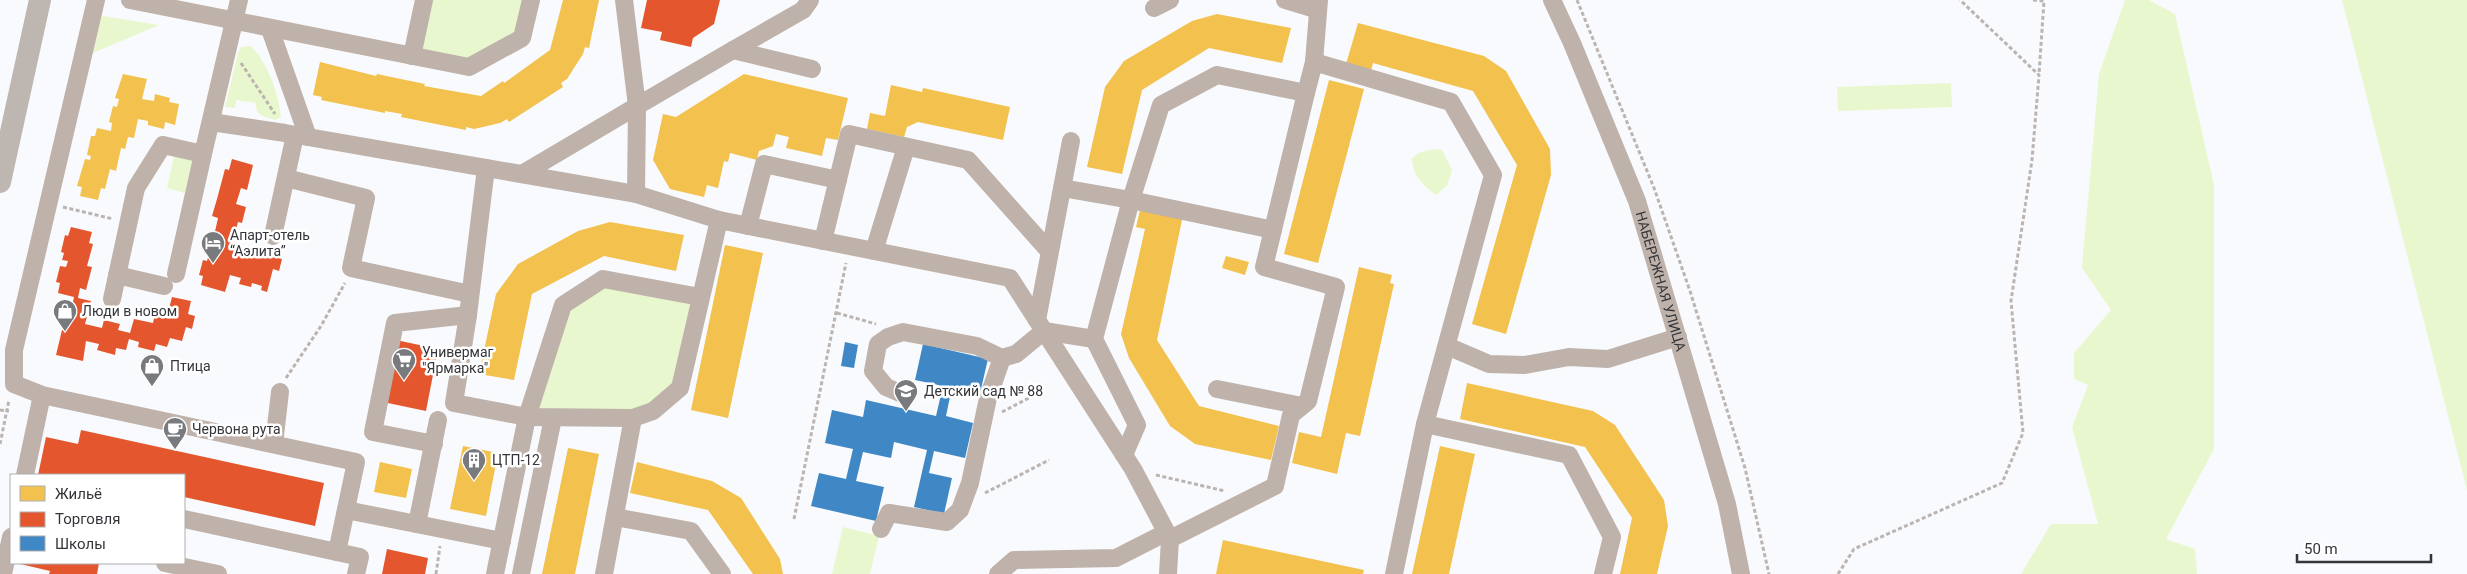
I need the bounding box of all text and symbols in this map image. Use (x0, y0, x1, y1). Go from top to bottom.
street label: НАБЕРЕЖНАЯ УЛИЦА (1633, 209, 1689, 353)
place label: Апарт-отель “Аэлита” (230, 227, 310, 259)
hotel icon: Апарт-отель “Аэлита” (200, 230, 226, 264)
shop icon: Люди в новом (52, 298, 78, 332)
place label: Люди в новом (82, 303, 177, 319)
place label: Универмаг "Ярмарка" (422, 344, 494, 376)
supermarket icon: Универмаг "Ярмарка" (391, 347, 417, 381)
shop icon: Птица (139, 353, 165, 387)
place label: Птица (170, 358, 211, 374)
school or university icon: Детский сад № 88 (893, 378, 919, 412)
place label: Детский сад № 88 (924, 383, 1043, 399)
cafe icon: Червона рута (162, 416, 188, 450)
place label: Червона рута (192, 421, 281, 437)
building icon: ЦТП-12 (461, 447, 487, 481)
place label: ЦТП-12 (492, 452, 540, 468)
legend (10, 474, 185, 564)
text: Жильё (55, 485, 102, 503)
text: Торговля (55, 510, 120, 528)
scale bar (2297, 532, 2431, 564)
text: Школы (55, 535, 106, 553)
text: 50 m (2304, 540, 2338, 558)

